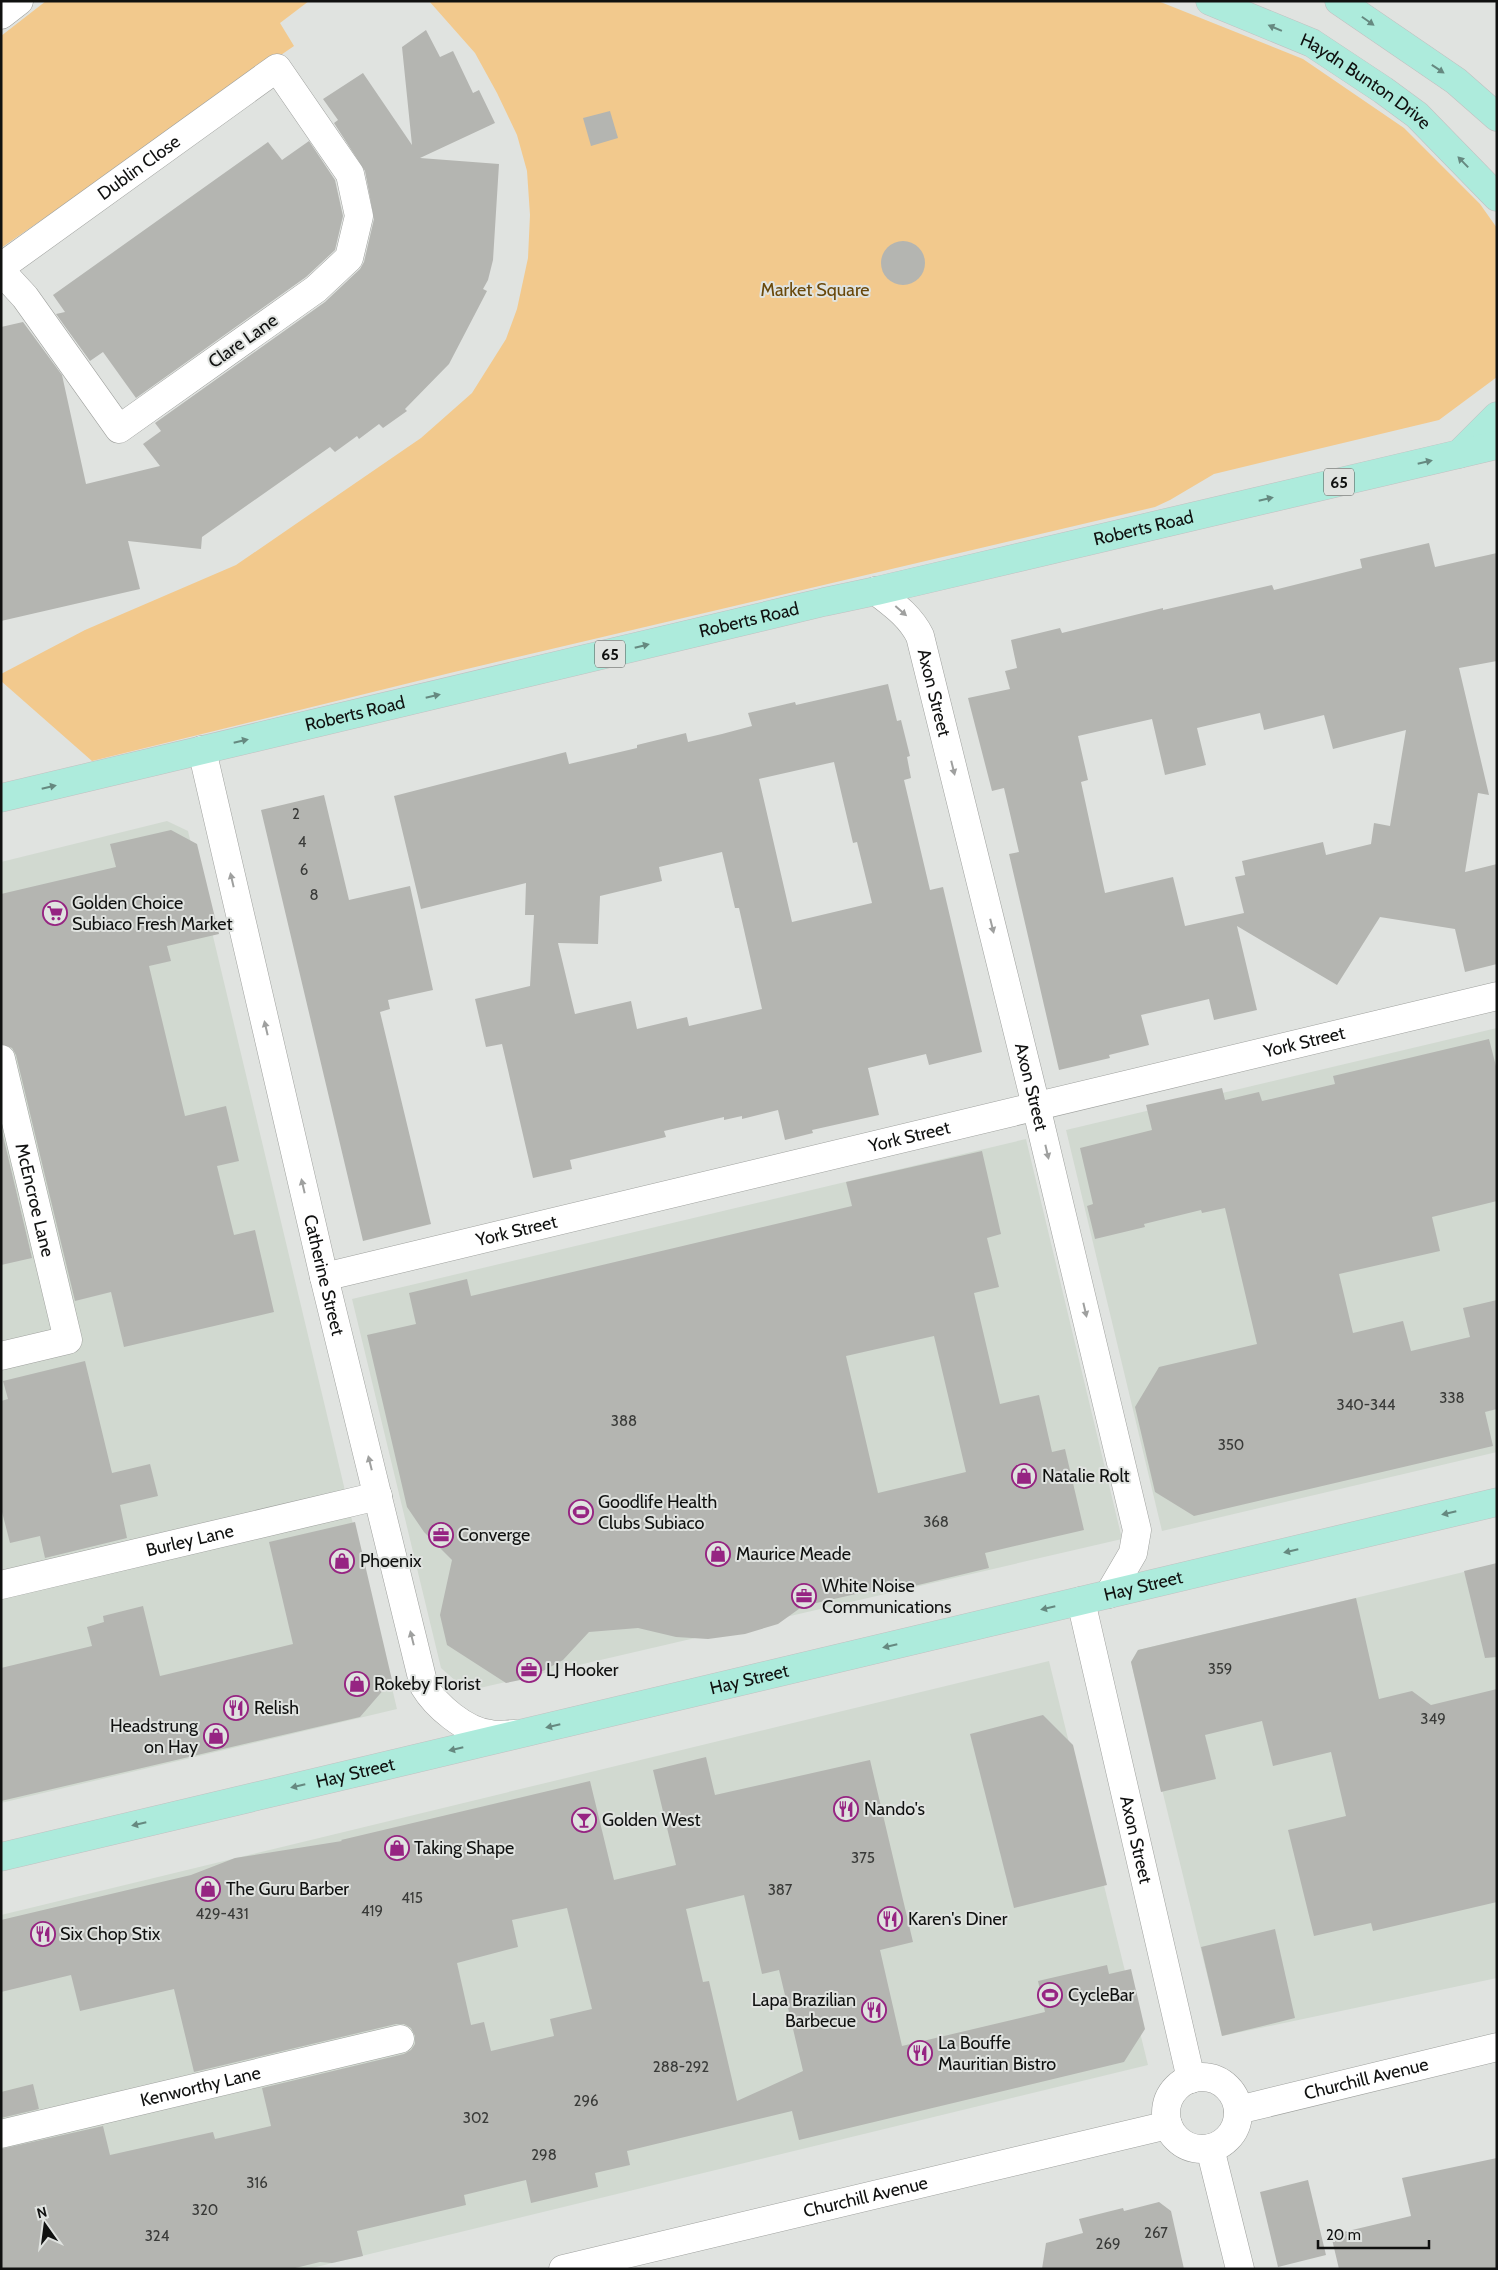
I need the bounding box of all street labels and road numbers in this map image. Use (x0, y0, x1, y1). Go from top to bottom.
street label: Haydn Bunton Drive (1297, 28, 1436, 134)
street label: Dublin Close (93, 130, 184, 205)
street label: Clare Lane (204, 309, 282, 373)
road number: 65 (1324, 468, 1354, 496)
street label: Roberts Road (1091, 506, 1196, 550)
street label: Roberts Road (697, 597, 801, 642)
road number: 65 (595, 641, 625, 668)
street label: Axon Street (913, 647, 955, 739)
street label: Roberts Road (303, 691, 407, 736)
street label: York Street (1260, 1022, 1347, 1063)
street label: Axon Street (1010, 1041, 1053, 1133)
street label: York Street (866, 1116, 952, 1157)
street label: McEncroe Lane (10, 1141, 59, 1259)
street label: York Street (473, 1211, 559, 1251)
street label: Catherine Street (299, 1212, 349, 1338)
street label: Burley Lane (144, 1519, 236, 1561)
street label: Hay Street (1102, 1566, 1185, 1606)
street label: Hay Street (708, 1659, 791, 1699)
street label: Hay Street (314, 1753, 397, 1793)
street label: Axon Street (1115, 1794, 1157, 1886)
street label: Churchill Avenue (1302, 2053, 1431, 2105)
street label: Kenworthy Lane (138, 2062, 263, 2111)
street label: Churchill Avenue (801, 2172, 930, 2222)

